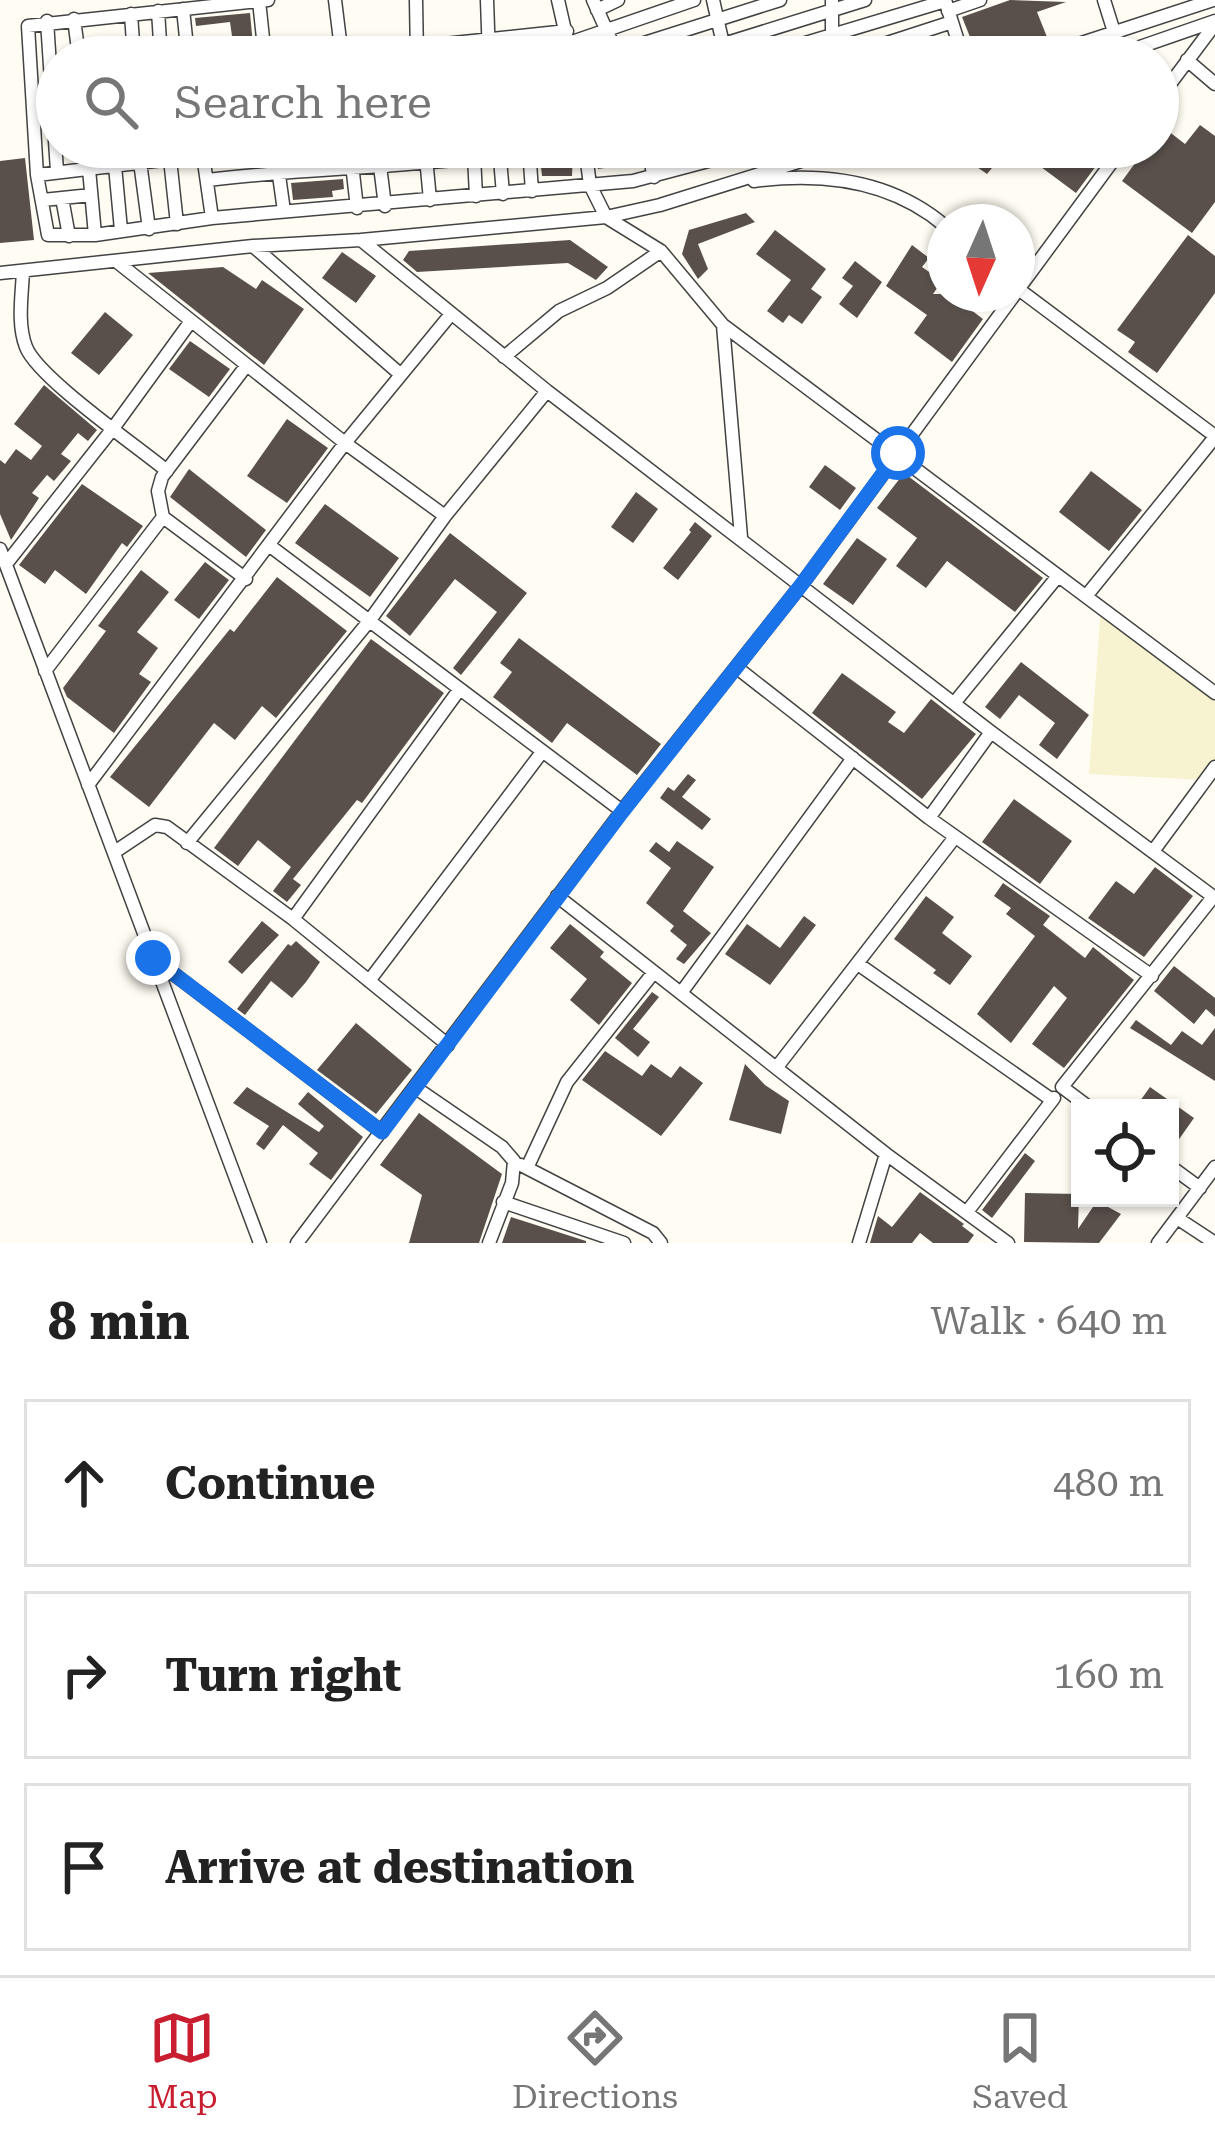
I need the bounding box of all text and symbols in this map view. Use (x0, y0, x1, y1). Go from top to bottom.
search box (36, 36, 1179, 168)
icon: search (78, 69, 144, 135)
text: Search here (174, 76, 432, 129)
north arrow (927, 204, 1035, 312)
route start (871, 426, 925, 480)
route end (126, 931, 180, 985)
map controls (1071, 1099, 1179, 1207)
button: locate (1071, 1099, 1179, 1207)
text: 8 min (48, 1292, 190, 1351)
text: Walk · 640 m (931, 1298, 1167, 1344)
icon: ahead (51, 1450, 117, 1516)
text: Continue (165, 1457, 376, 1510)
text: 480 m (1053, 1460, 1164, 1506)
icon: right (51, 1642, 117, 1708)
text: Turn right (165, 1649, 401, 1702)
text: 160 m (1053, 1652, 1164, 1698)
icon: arrive (51, 1834, 117, 1900)
text: Arrive at destination (165, 1841, 634, 1894)
tab: Map (147, 2005, 218, 2116)
tab: Directions (512, 2005, 678, 2116)
tab: Saved (972, 2005, 1068, 2116)

